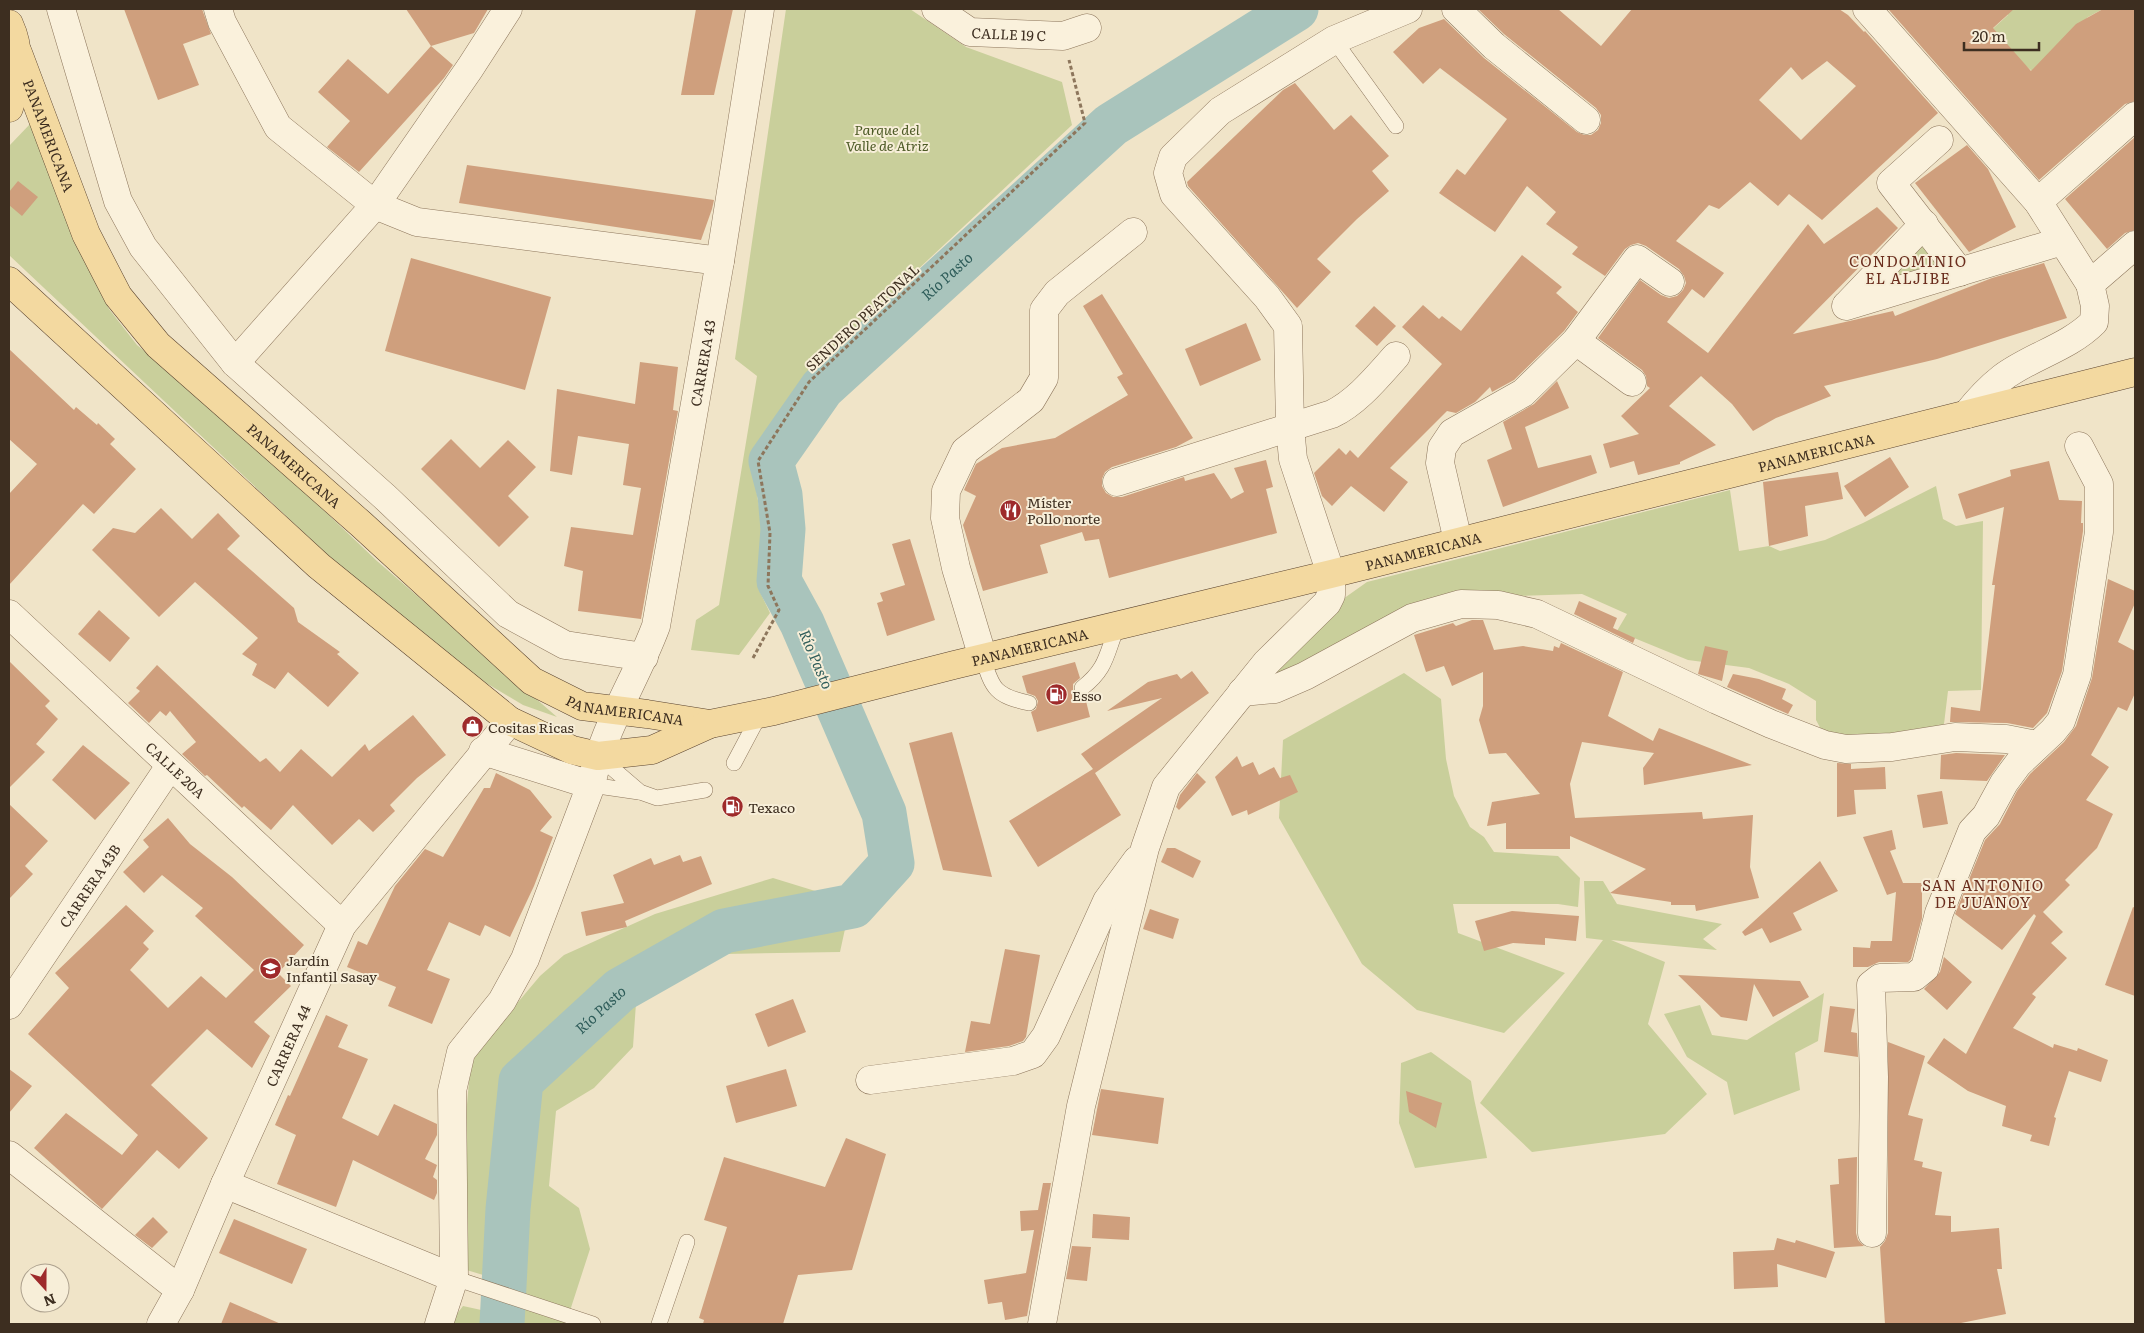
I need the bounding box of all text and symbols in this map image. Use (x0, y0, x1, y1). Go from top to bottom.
scale bar (1964, 20, 2039, 52)
street label: CALLE 19 C (971, 22, 1047, 45)
text: 20 m (1972, 24, 2006, 47)
street label: PANAMERICANA (19, 76, 80, 195)
park label: Parque del Valle de Atriz (846, 119, 929, 155)
water label: Río Pasto (915, 245, 977, 305)
district label: CONDOMINIO EL ALJIBE (1849, 249, 1967, 289)
street label: SENDERO PEATONAL (801, 259, 923, 375)
street label: CARRERA 43 (685, 318, 720, 408)
street label: PANAMERICANA (243, 418, 346, 512)
street label: PANAMERICANA (1756, 428, 1877, 476)
place label: Míster Pollo norte (1027, 492, 1100, 528)
restaurant icon: Míster Pollo norte (999, 498, 1023, 522)
street label: PANAMERICANA (1363, 526, 1484, 575)
street label: PANAMERICANA (969, 623, 1091, 670)
water label: Río Pasto (794, 626, 840, 692)
fuel station icon: Esso (1044, 683, 1068, 707)
place label: Esso (1072, 685, 1102, 705)
street label: PANAMERICANA (563, 690, 686, 730)
shop icon: Cositas Ricas (460, 715, 484, 739)
place label: Cositas Ricas (488, 717, 574, 737)
street label: CALLE 20A (141, 737, 210, 803)
fuel station icon: Texaco (720, 795, 744, 819)
place label: Texaco (748, 797, 795, 817)
street label: CARRERA 43B (54, 840, 125, 931)
district label: SAN ANTONIO DE JUANOY (1922, 873, 2044, 913)
place label: Jardín Infantil Sasay (286, 950, 378, 986)
school or university icon: Jardín Infantil Sasay (258, 956, 282, 980)
water label: Río Pasto (569, 978, 629, 1038)
street label: CARRERA 44 (260, 1001, 315, 1090)
north arrow (20, 1263, 70, 1313)
text: N (41, 1290, 59, 1313)

